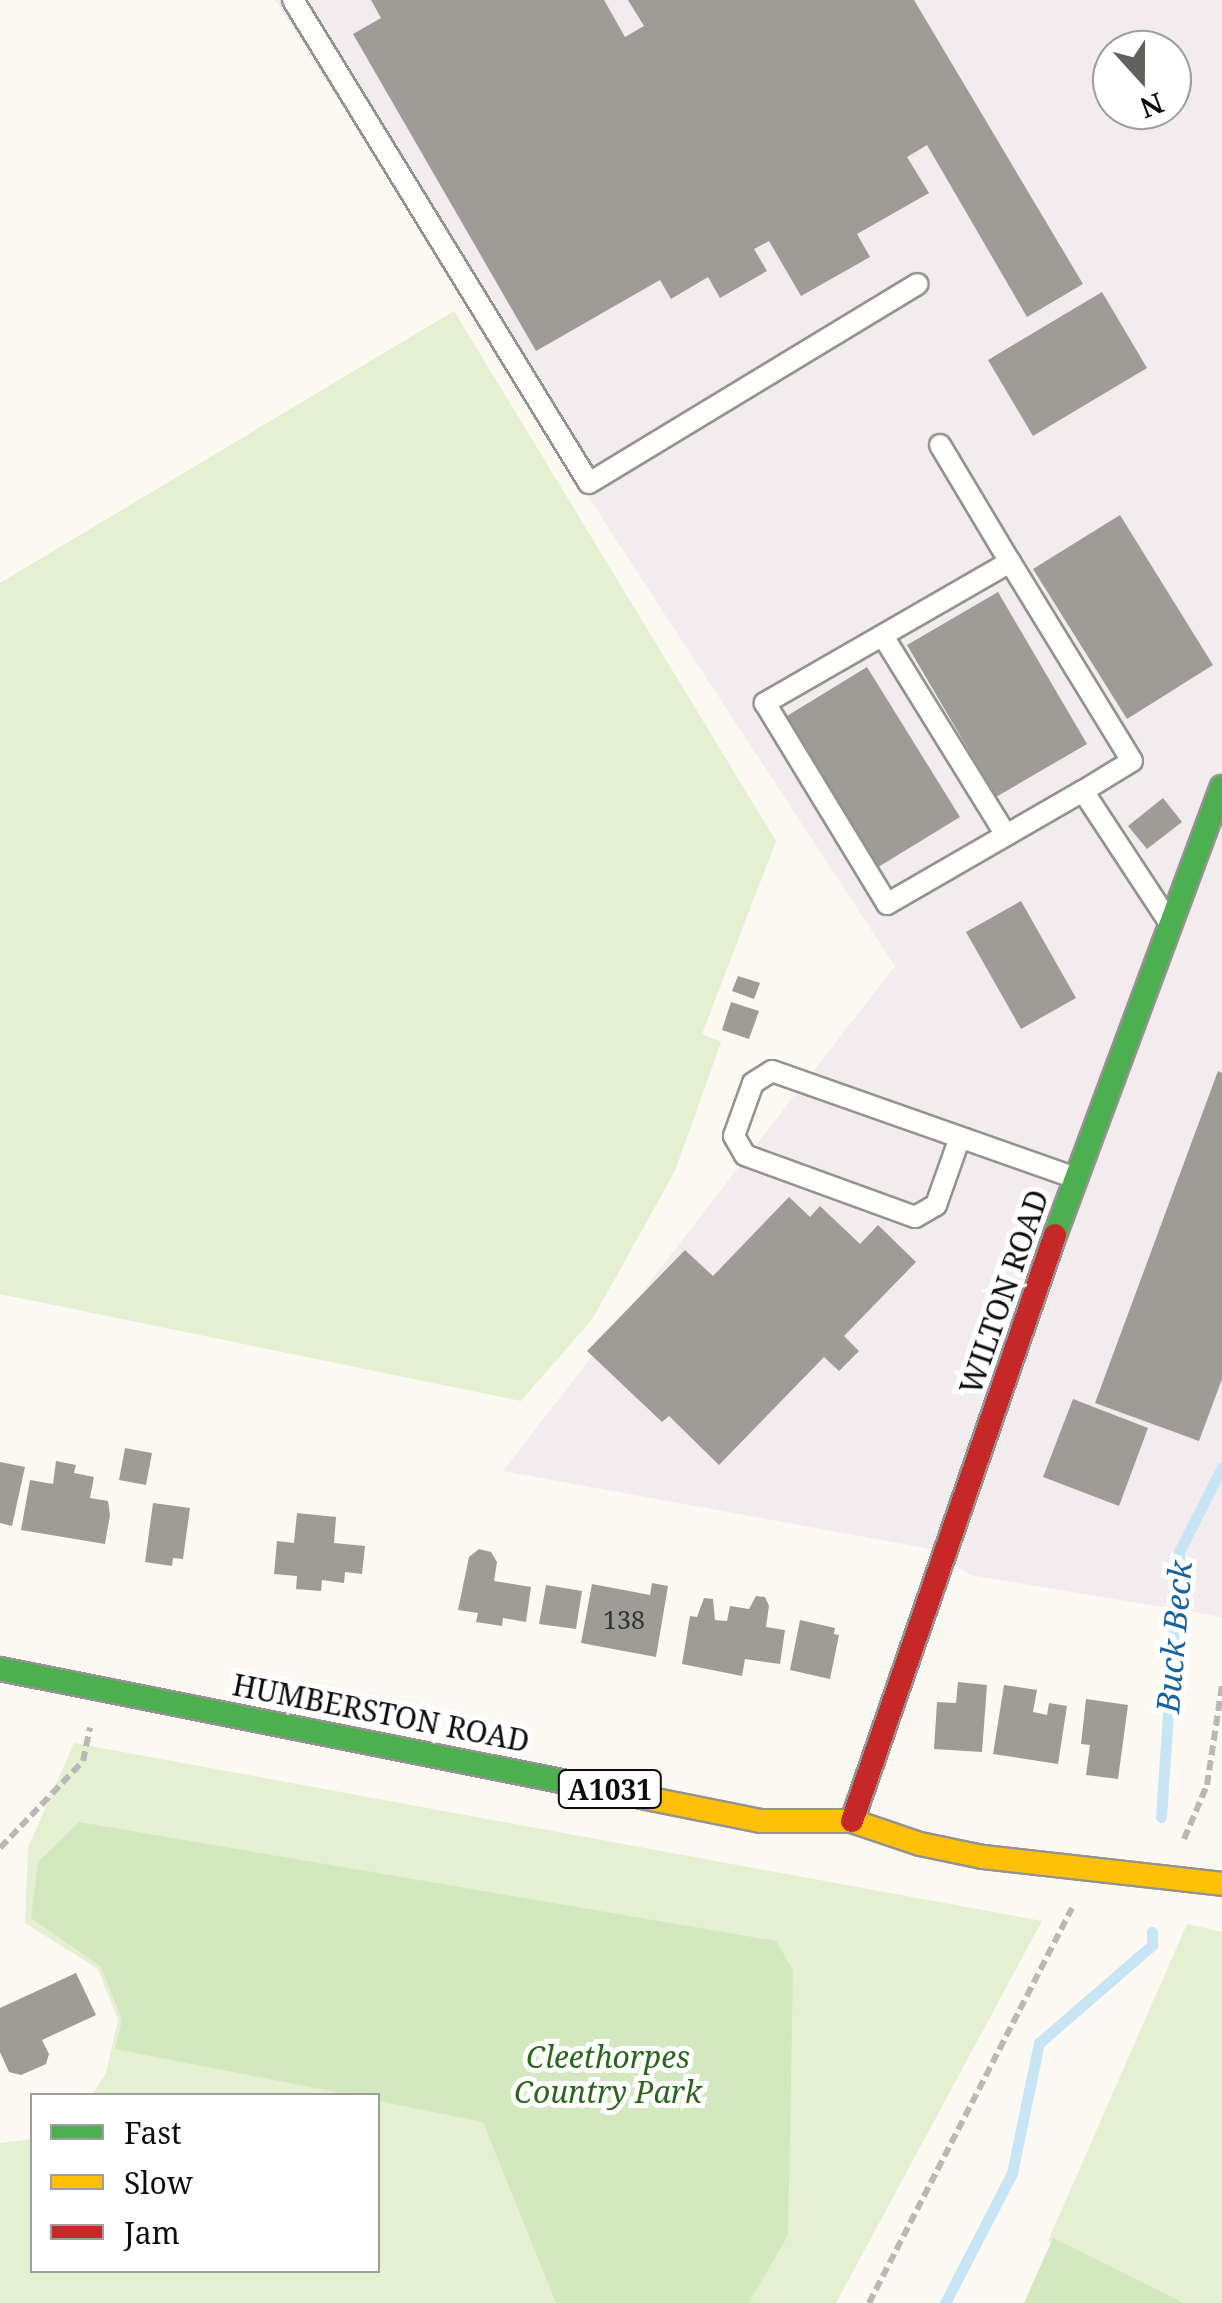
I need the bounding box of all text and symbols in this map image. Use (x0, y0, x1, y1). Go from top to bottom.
north arrow (1092, 30, 1192, 130)
text: N (1135, 84, 1169, 128)
street label: WILTON ROAD (952, 1185, 1056, 1399)
water label: Buck Beck (1148, 1559, 1200, 1715)
house number: 138 (603, 1604, 645, 1634)
street label: HUMBERSTON ROAD (230, 1667, 532, 1759)
road number: A1031 (558, 1766, 662, 1812)
park label: Cleethorpes Country Park (514, 2039, 702, 2110)
legend (30, 2093, 380, 2273)
text: Fast (124, 2112, 181, 2153)
text: Slow (124, 2162, 193, 2203)
text: Jam (124, 2212, 180, 2253)

